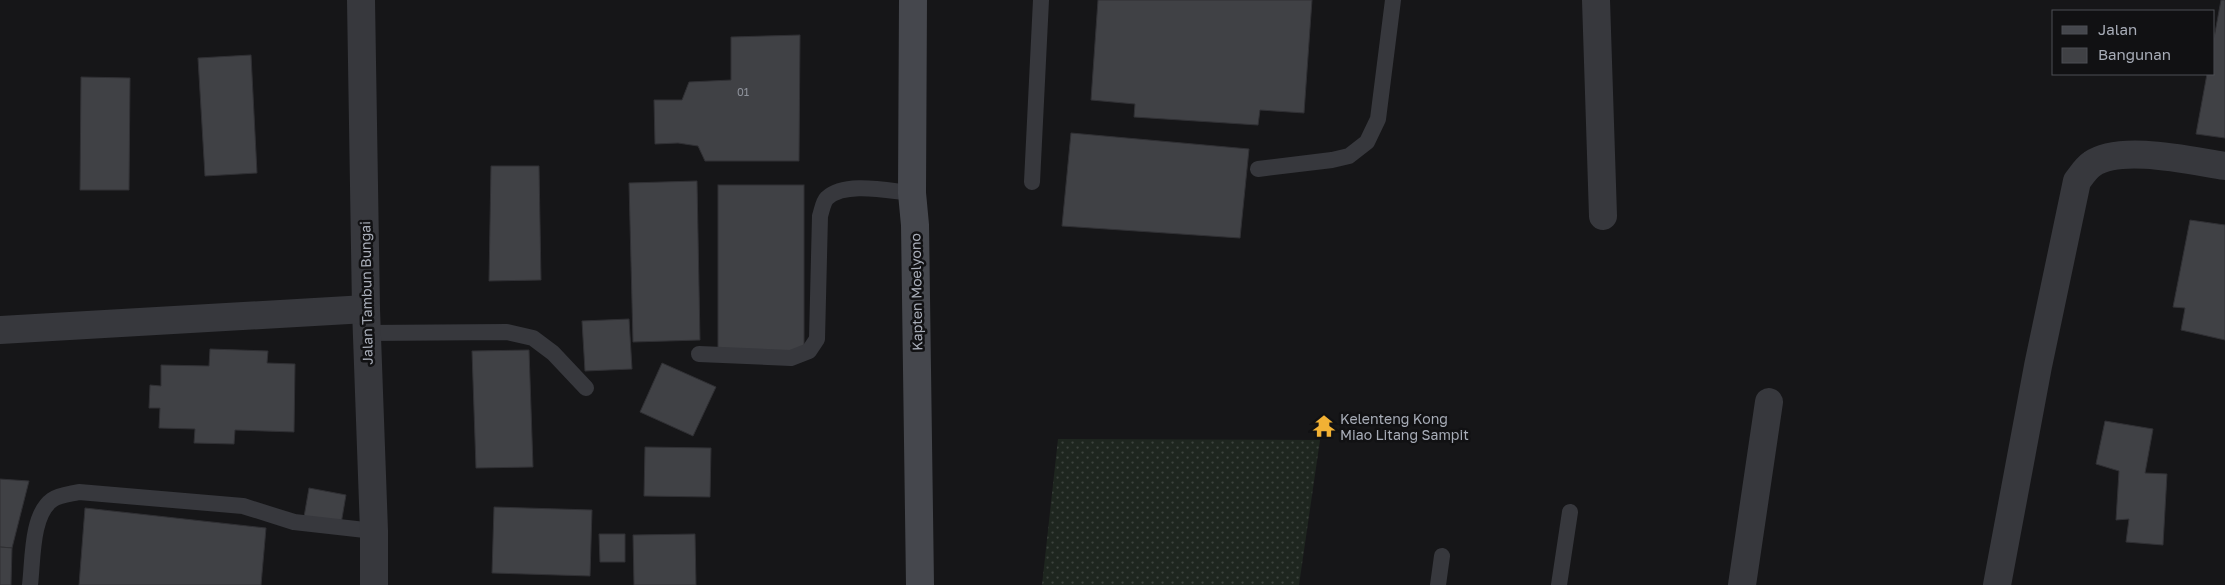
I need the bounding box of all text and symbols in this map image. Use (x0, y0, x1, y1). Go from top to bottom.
legend (2052, 10, 2215, 75)
text: Jalan (2098, 20, 2137, 38)
text: Bangunan (2098, 45, 2171, 63)
house number: 01 (737, 85, 749, 98)
street label: Jalan Tambun Bungai (356, 221, 376, 365)
street label: Kapten Moelyono (906, 233, 926, 351)
place label: Kelenteng Kong Miao Litang Sampit (1340, 410, 1469, 443)
temple icon: Kelenteng Kong Miao Litang Sampit (1311, 413, 1337, 439)

